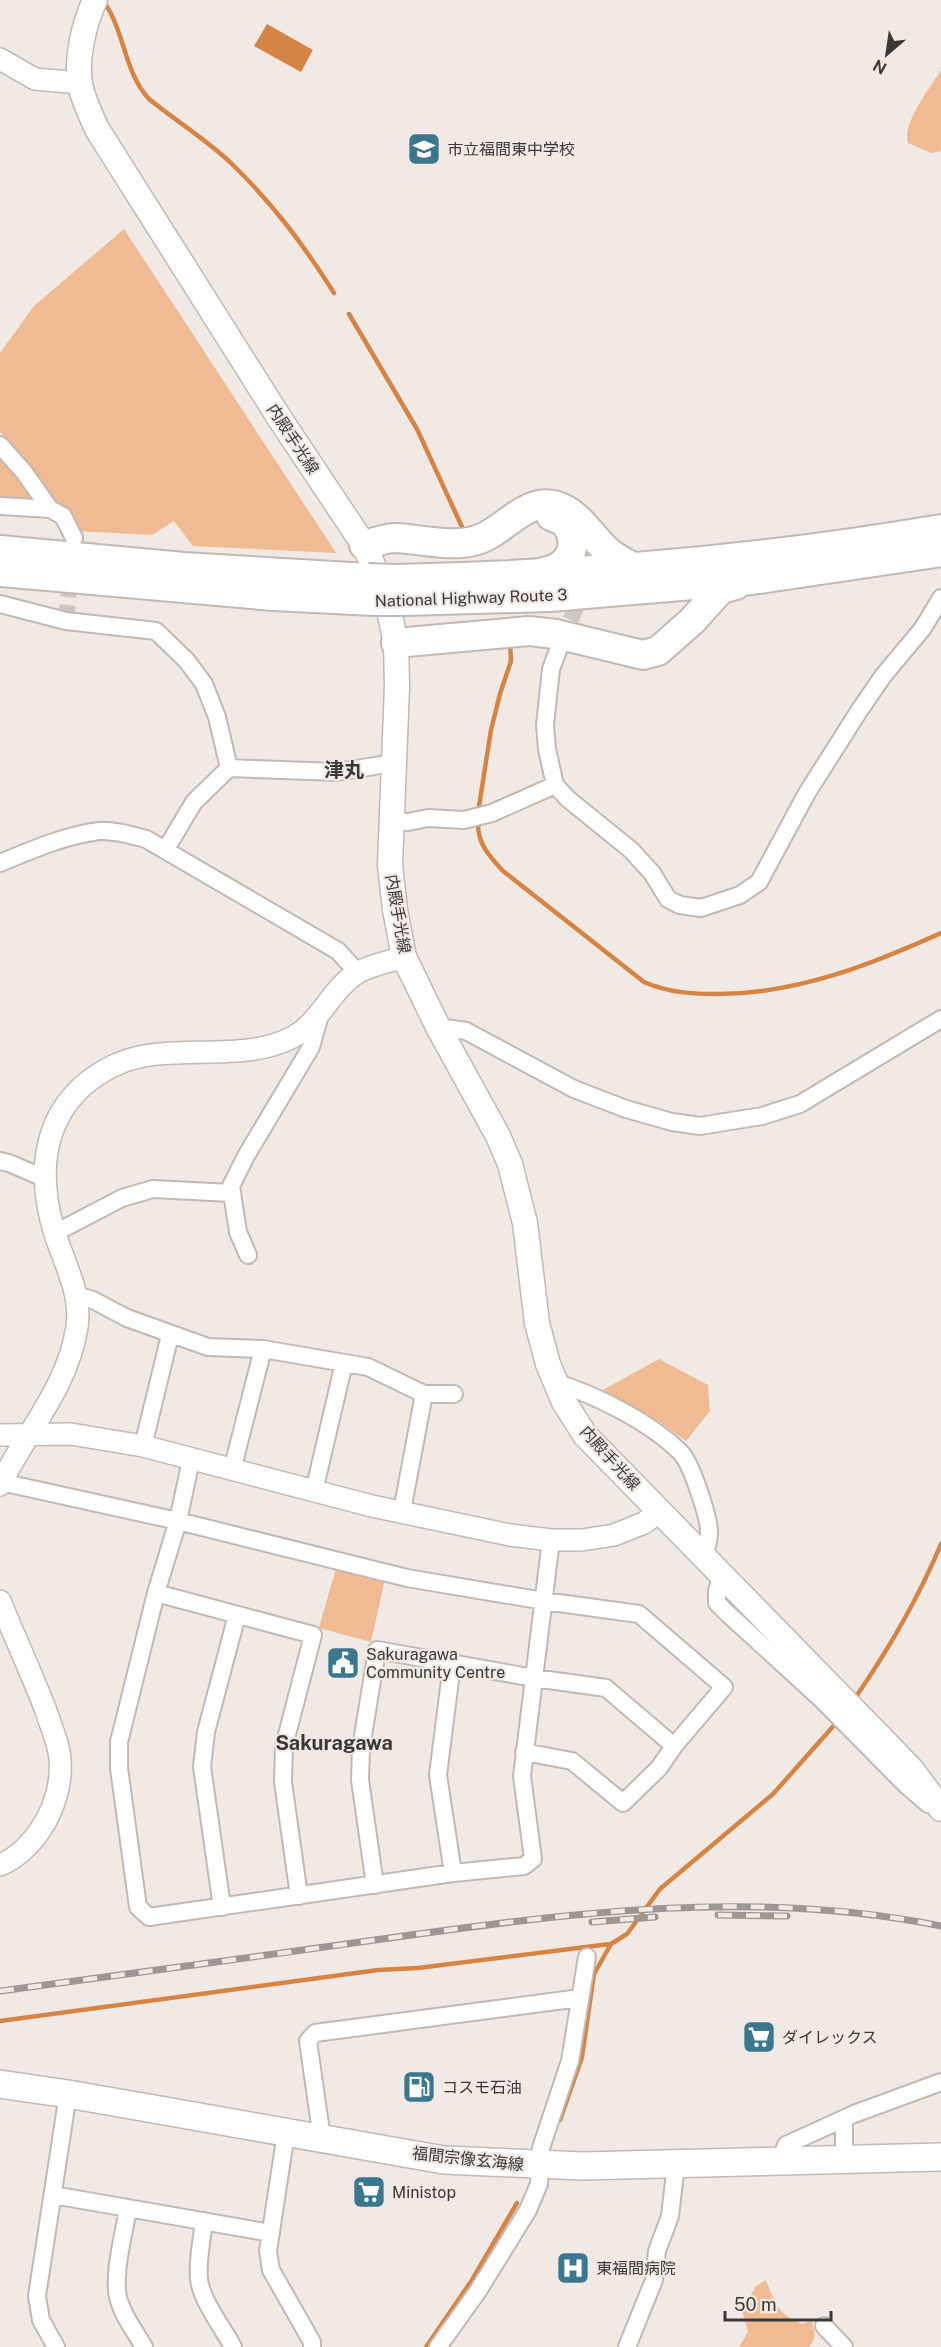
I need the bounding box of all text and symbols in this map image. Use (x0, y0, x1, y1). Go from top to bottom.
north arrow (857, 24, 917, 84)
text: N (870, 55, 890, 78)
school or university icon: 市立福間東中学校 (406, 131, 442, 167)
place label: 市立福間東中学校 (447, 140, 575, 159)
street label: 内殿手光線 (263, 400, 323, 478)
street label: National Highway Route 3 (374, 585, 568, 611)
district label: 津丸 (324, 758, 364, 782)
street label: 内殿手光線 (382, 873, 414, 955)
street label: 内殿手光線 (576, 1422, 644, 1494)
public building icon: Sakuragawa Community Centre (325, 1645, 361, 1681)
place label: Sakuragawa Community Centre (366, 1645, 505, 1682)
district label: Sakuragawa (275, 1731, 393, 1755)
supermarket icon: ダイレックス (741, 2019, 777, 2055)
place label: ダイレックス (782, 2028, 878, 2047)
fuel station icon: コスモ石油 (401, 2069, 437, 2105)
place label: コスモ石油 (442, 2078, 522, 2097)
street label: 福間宗像玄海線 (411, 2144, 525, 2174)
supermarket icon: Ministop (351, 2174, 387, 2210)
place label: Ministop (392, 2183, 456, 2202)
hospital icon: 東福間病院 (555, 2250, 591, 2286)
place label: 東福間病院 (596, 2259, 676, 2278)
scale bar (725, 2284, 832, 2322)
text: 50 m (734, 2294, 777, 2315)

